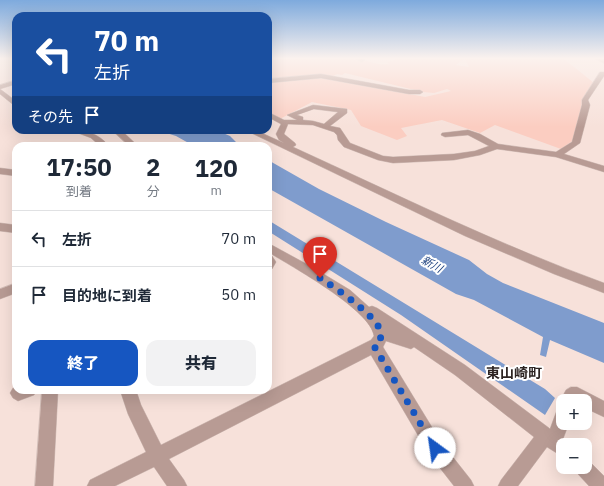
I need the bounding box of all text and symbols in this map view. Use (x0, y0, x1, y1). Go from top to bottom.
text: 70 m (94, 22, 159, 59)
icon: left (28, 28, 80, 80)
text: 左折 (94, 61, 130, 84)
icon: arrive (81, 104, 103, 126)
text: その先 (28, 107, 73, 126)
text: 17:50 (46, 151, 112, 183)
text: 2 (146, 151, 160, 183)
text: 120 (195, 152, 238, 184)
text: m (210, 182, 222, 199)
text: 到着 (66, 183, 92, 200)
text: 分 (147, 183, 160, 200)
icon: left (28, 228, 50, 250)
text: 70 m (221, 229, 256, 248)
text: 左折 (62, 230, 92, 249)
pin (303, 237, 337, 278)
icon: arrive (309, 243, 331, 265)
water label: 新川 (419, 253, 446, 276)
icon: arrive (28, 284, 50, 306)
text: 50 m (221, 285, 256, 304)
text: 目的地に到着 (62, 286, 152, 305)
button: 終了 (28, 340, 138, 386)
button: 共有 (146, 340, 256, 386)
district label: 東山崎町 (486, 364, 542, 382)
map controls (556, 394, 592, 474)
button: + (556, 394, 592, 430)
position arrow (414, 427, 456, 469)
button: − (556, 438, 592, 474)

